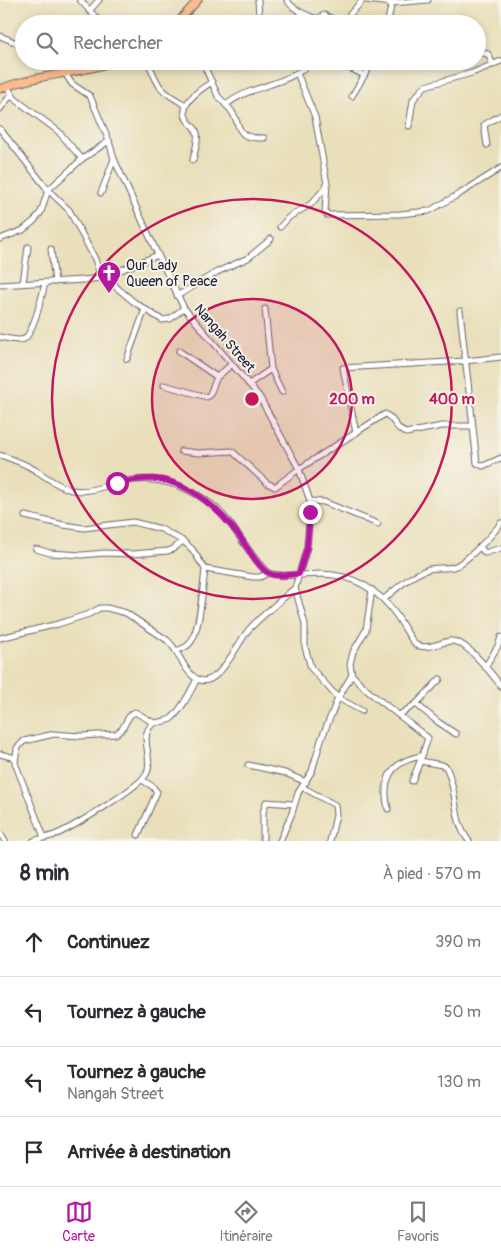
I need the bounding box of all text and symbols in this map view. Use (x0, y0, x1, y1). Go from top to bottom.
search box (15, 15, 486, 70)
icon: search (33, 29, 61, 57)
text: Rechercher (73, 31, 163, 55)
place label: Our Lady Queen of Peace (126, 257, 218, 290)
church icon: Our Lady Queen of Peace (96, 260, 122, 294)
street label: Nangah Street (190, 301, 259, 376)
centre of rings (243, 390, 261, 408)
text: 200 m (329, 390, 375, 409)
text: 400 m (429, 390, 475, 409)
route start (106, 472, 129, 495)
route end (299, 501, 322, 524)
text: 8 min (20, 860, 69, 887)
text: À pied · 570 m (383, 864, 481, 884)
icon: ahead (20, 928, 48, 956)
text: Continuez (67, 930, 150, 954)
text: 390 m (435, 932, 481, 952)
icon: left (20, 998, 48, 1026)
text: Tournez à gauche (67, 1000, 206, 1024)
text: 50 m (444, 1002, 481, 1022)
text: Tournez à gauche (67, 1060, 206, 1084)
icon: left (20, 1068, 48, 1096)
text: 130 m (437, 1072, 481, 1092)
text: Nangah Street (67, 1084, 164, 1104)
icon: arrive (20, 1138, 48, 1166)
text: Arrivée à destination (67, 1140, 231, 1164)
tab: Carte (62, 1198, 95, 1245)
tab: Itinéraire (220, 1198, 272, 1245)
tab: Favoris (397, 1198, 439, 1245)

